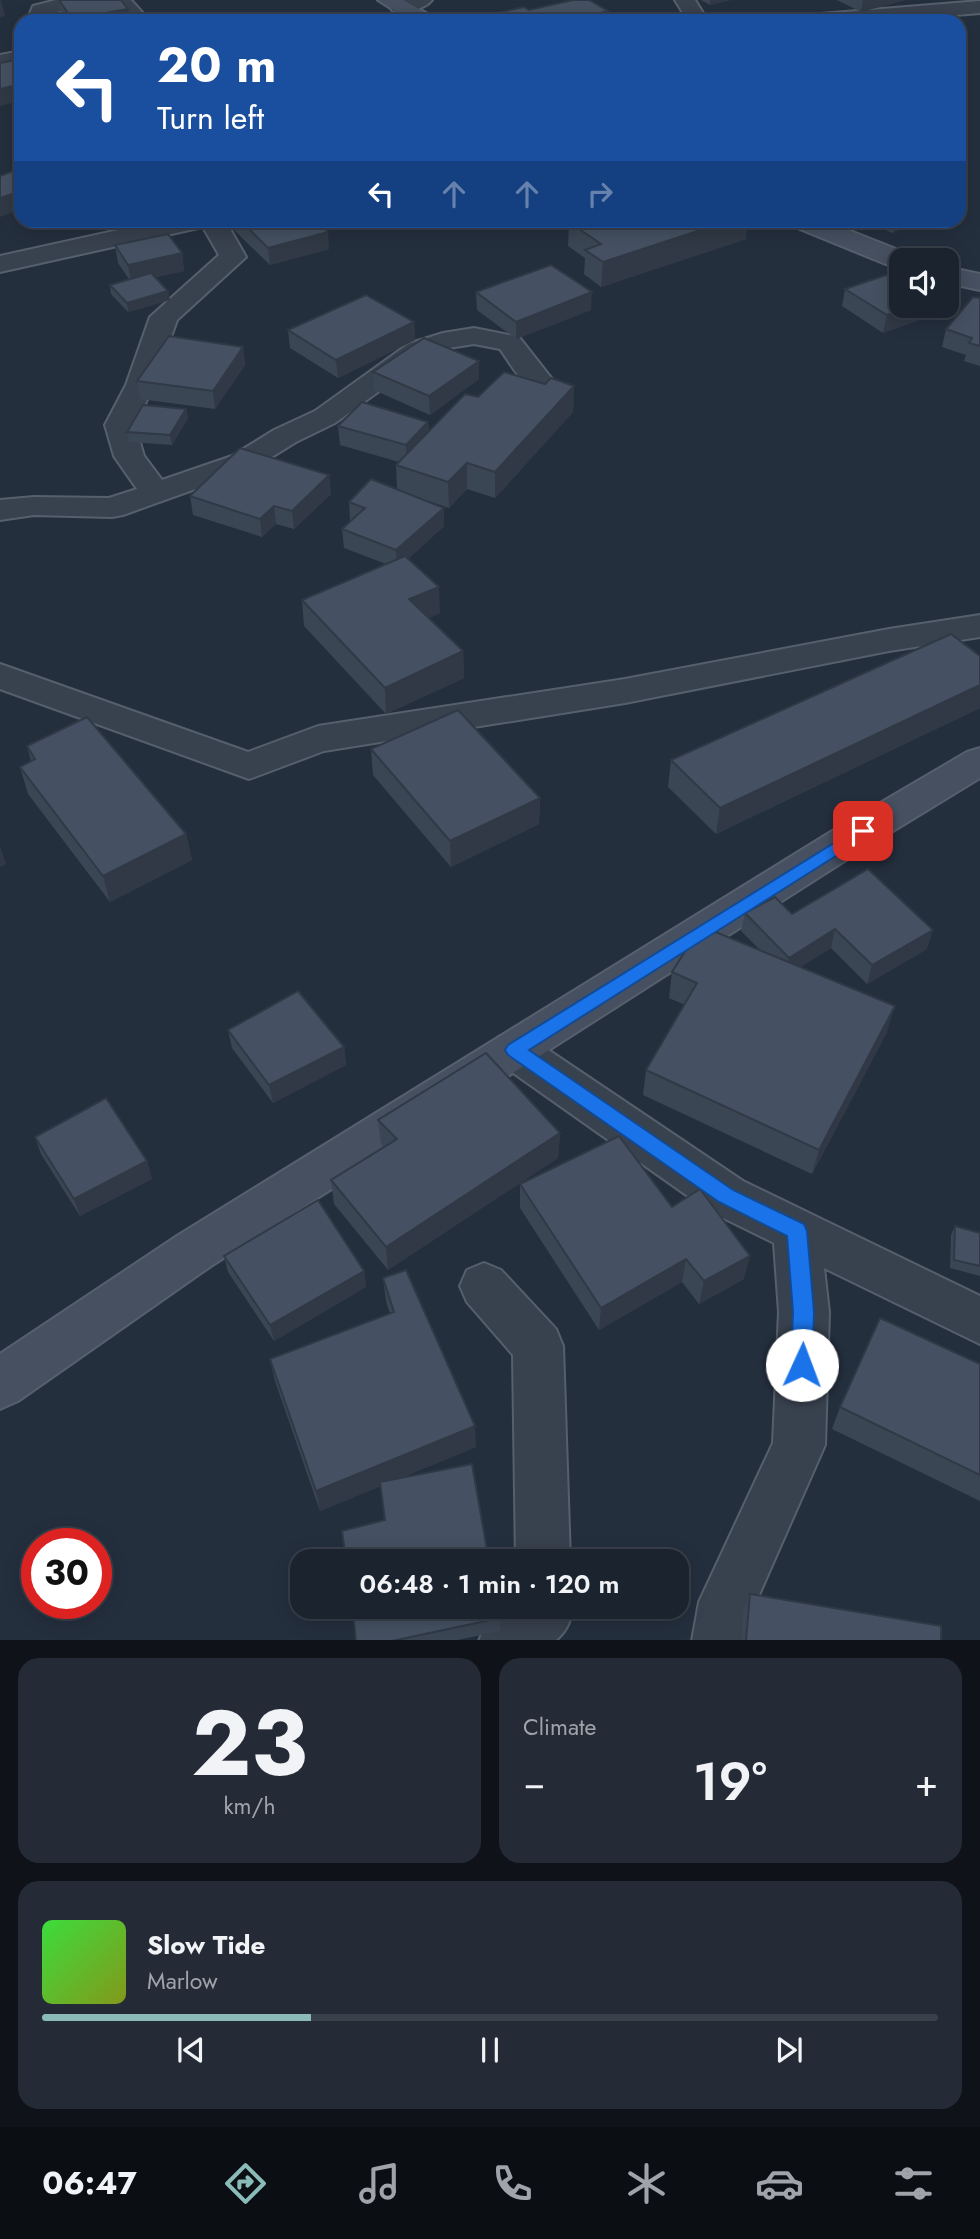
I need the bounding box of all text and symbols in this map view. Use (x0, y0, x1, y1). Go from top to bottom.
text: 20 m (157, 30, 276, 100)
icon: left (42, 42, 133, 133)
text: Turn left (157, 95, 264, 141)
icon: left (362, 175, 400, 213)
icon: ahead (435, 175, 473, 213)
icon: ahead (508, 175, 546, 213)
icon: right (581, 175, 619, 213)
map controls (889, 248, 959, 318)
button: sound (889, 248, 959, 318)
pin (833, 801, 893, 861)
icon: arrive (844, 812, 882, 850)
position arrow (765, 1328, 839, 1402)
speed limit sign: 30 (21, 1528, 112, 1619)
text: 06:48 · 1 min · 120 m (360, 1565, 619, 1603)
text: 23 (191, 1678, 308, 1809)
text: Climate (523, 1710, 596, 1744)
text: 19° (693, 1744, 767, 1820)
text: − (523, 1755, 545, 1810)
text: + (915, 1755, 938, 1810)
text: km/h (224, 1789, 275, 1823)
text: Slow Tide (147, 1926, 266, 1964)
text: Marlow (147, 1964, 218, 1998)
icon: previous (172, 2031, 210, 2069)
icon: pause (471, 2031, 509, 2069)
icon: next (770, 2031, 808, 2069)
icon: directions (221, 2159, 270, 2208)
icon: music (355, 2159, 404, 2208)
icon: phone (488, 2159, 537, 2208)
icon: climate (622, 2159, 671, 2208)
icon: car (755, 2159, 804, 2208)
icon: filters (889, 2159, 938, 2208)
text: 06:47 (42, 2160, 137, 2206)

